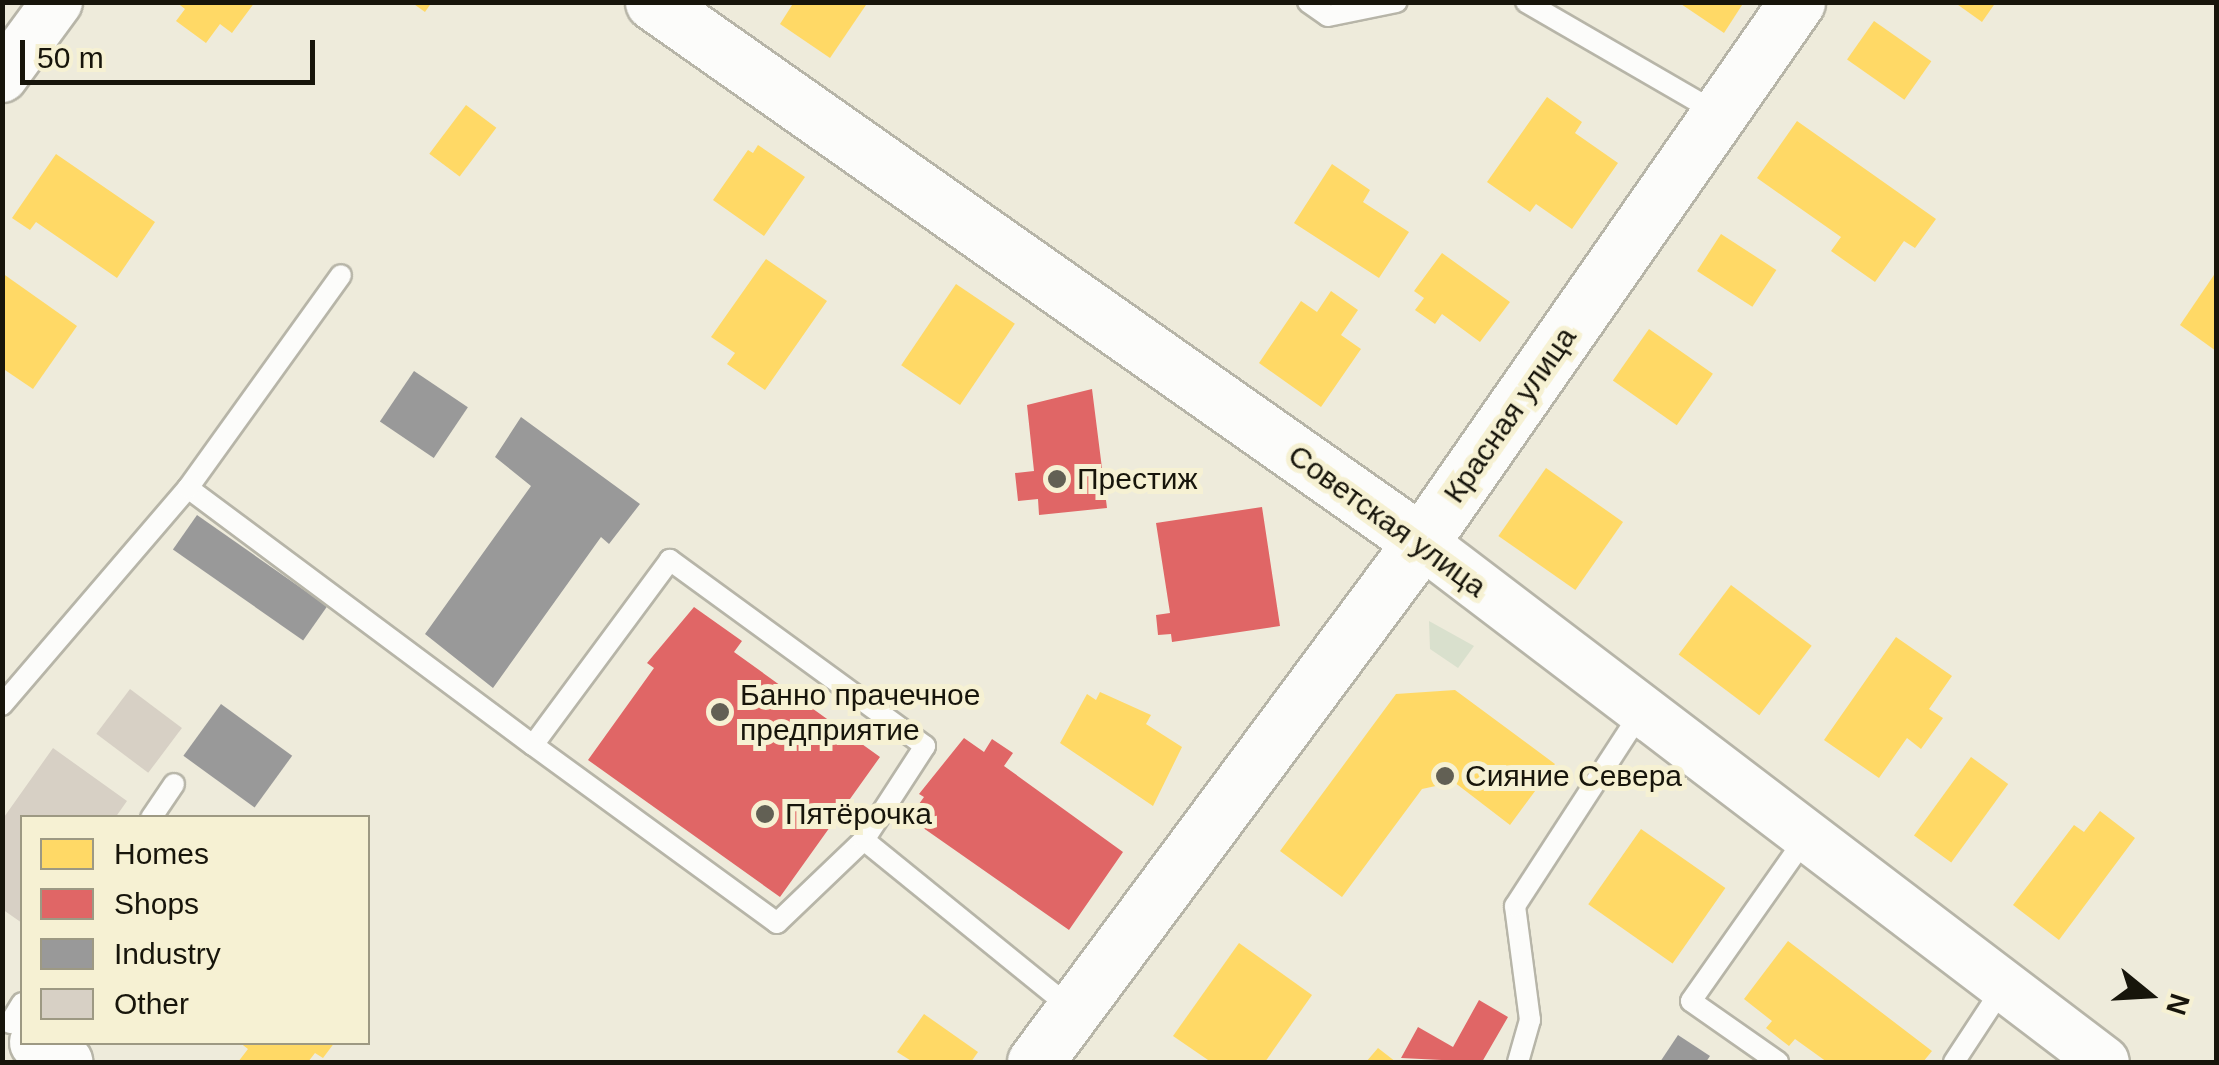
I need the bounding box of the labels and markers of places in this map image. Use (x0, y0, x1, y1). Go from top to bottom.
place label: Престиж (1077, 461, 1197, 497)
marker: Престиж (1046, 468, 1068, 490)
place label: Банно прачечное предприятие (740, 677, 980, 748)
marker: Банно прачечное предприятие (709, 701, 731, 723)
place label: Сияние Севера (1465, 758, 1682, 794)
marker: Сияние Севера (1434, 765, 1456, 787)
place label: Пятёрочка (785, 796, 932, 832)
marker: Пятёрочка (754, 803, 776, 825)

